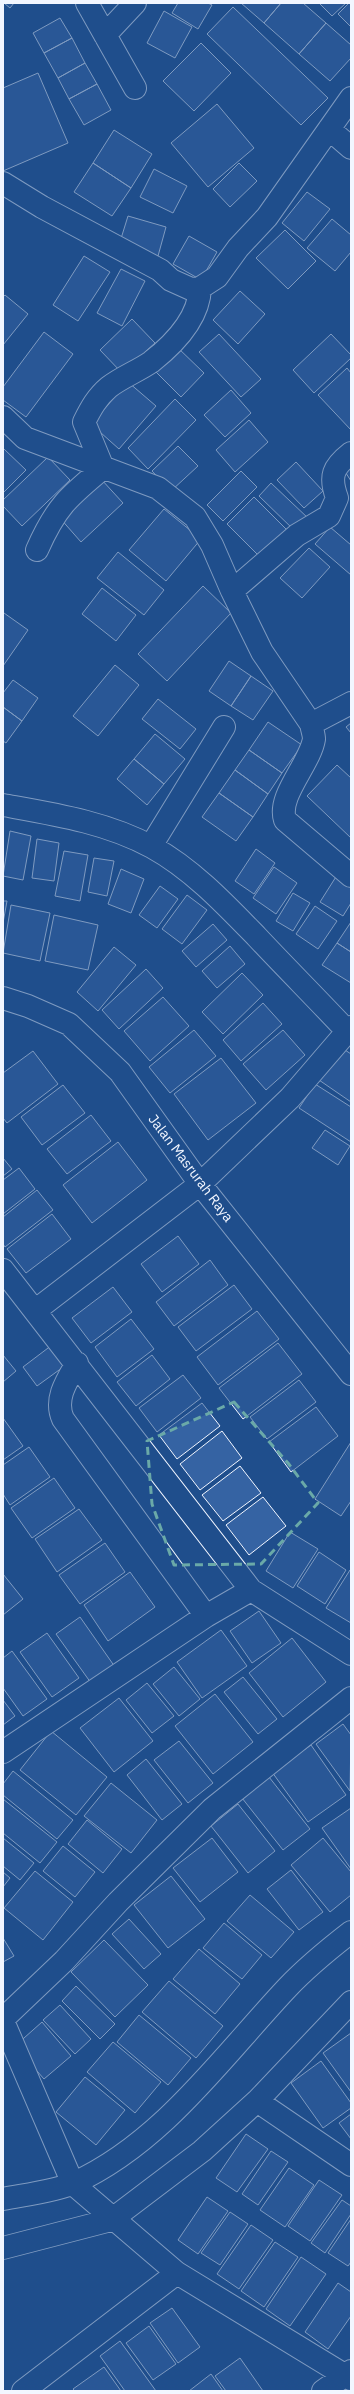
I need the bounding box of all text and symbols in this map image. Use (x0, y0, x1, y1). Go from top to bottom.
street label: Jalan Masrurah Raya (145, 1111, 238, 1226)

